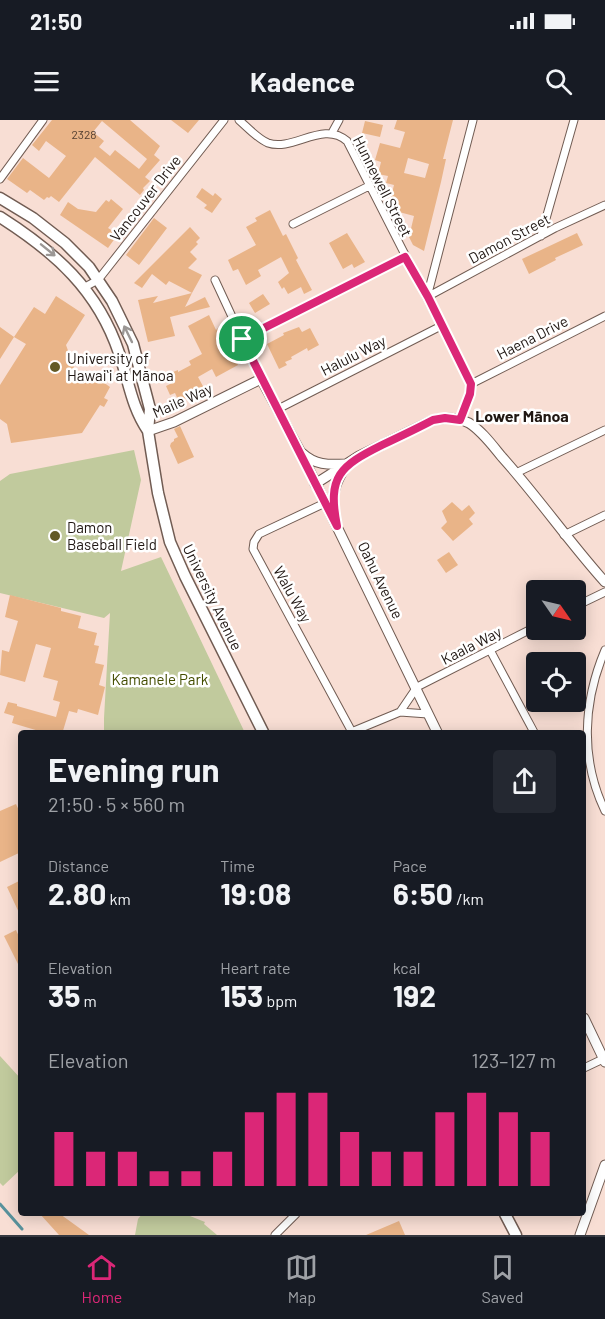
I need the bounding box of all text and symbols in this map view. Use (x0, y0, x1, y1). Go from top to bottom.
text: 21:50 (30, 8, 82, 34)
icon: menu (30, 65, 63, 98)
text: Kadence (250, 65, 355, 97)
icon: search (542, 65, 575, 98)
house number: 2328 (71, 127, 97, 141)
street label: Hunnewell Street (350, 132, 416, 240)
street label: Vancouver Drive (106, 151, 184, 245)
street label: Damon Street (465, 209, 553, 267)
one-way arrow (40, 244, 56, 257)
street label: Haena Drive (493, 311, 571, 363)
pin (216, 313, 267, 364)
icon: arrive (225, 322, 258, 355)
one-way arrow (122, 326, 134, 344)
street label: Halulu Way (318, 331, 389, 379)
place label: University of Hawaiʻi at Mānoa (67, 349, 174, 384)
marker: University of Hawaiʻi at Mānoa (48, 360, 62, 374)
street label: Maile Way (149, 379, 215, 421)
district label: Lower Mānoa (475, 406, 569, 425)
place label: Damon Baseball Field (67, 518, 157, 553)
marker: Damon Baseball Field (48, 529, 62, 543)
street label: Oahu Avenue (355, 538, 407, 622)
street label: University Avenue (179, 541, 247, 653)
street label: Walu Way (270, 563, 316, 625)
north arrow (526, 580, 586, 640)
map controls (526, 580, 586, 712)
street label: Kaala Way (438, 622, 504, 668)
button: locate (526, 652, 586, 712)
park label: Kamanele Park (112, 670, 209, 688)
text: Evening run (48, 749, 220, 789)
button: share (493, 750, 556, 813)
text: 21:50 · 5 × 560 m (48, 792, 185, 816)
text: Distance (48, 856, 109, 875)
text: Time (220, 856, 255, 875)
text: Pace (393, 856, 427, 875)
text: 2.80 (48, 875, 106, 911)
text: 19:08 (220, 875, 291, 911)
text: 6:50 (393, 875, 453, 911)
text: km (106, 889, 131, 908)
text: /km (453, 889, 484, 908)
text: Elevation (48, 958, 112, 977)
text: Heart rate (220, 958, 291, 977)
text: kcal (393, 958, 421, 977)
text: 35 (48, 977, 80, 1013)
text: 153 (220, 977, 263, 1013)
text: 192 (393, 977, 436, 1013)
text: m (80, 991, 97, 1010)
text: bpm (263, 991, 297, 1010)
text: Elevation (48, 1048, 129, 1072)
text: 123–127 m (471, 1048, 556, 1072)
tab: Home (82, 1251, 122, 1306)
tab: Map (285, 1251, 318, 1306)
tab: Saved (481, 1251, 523, 1306)

